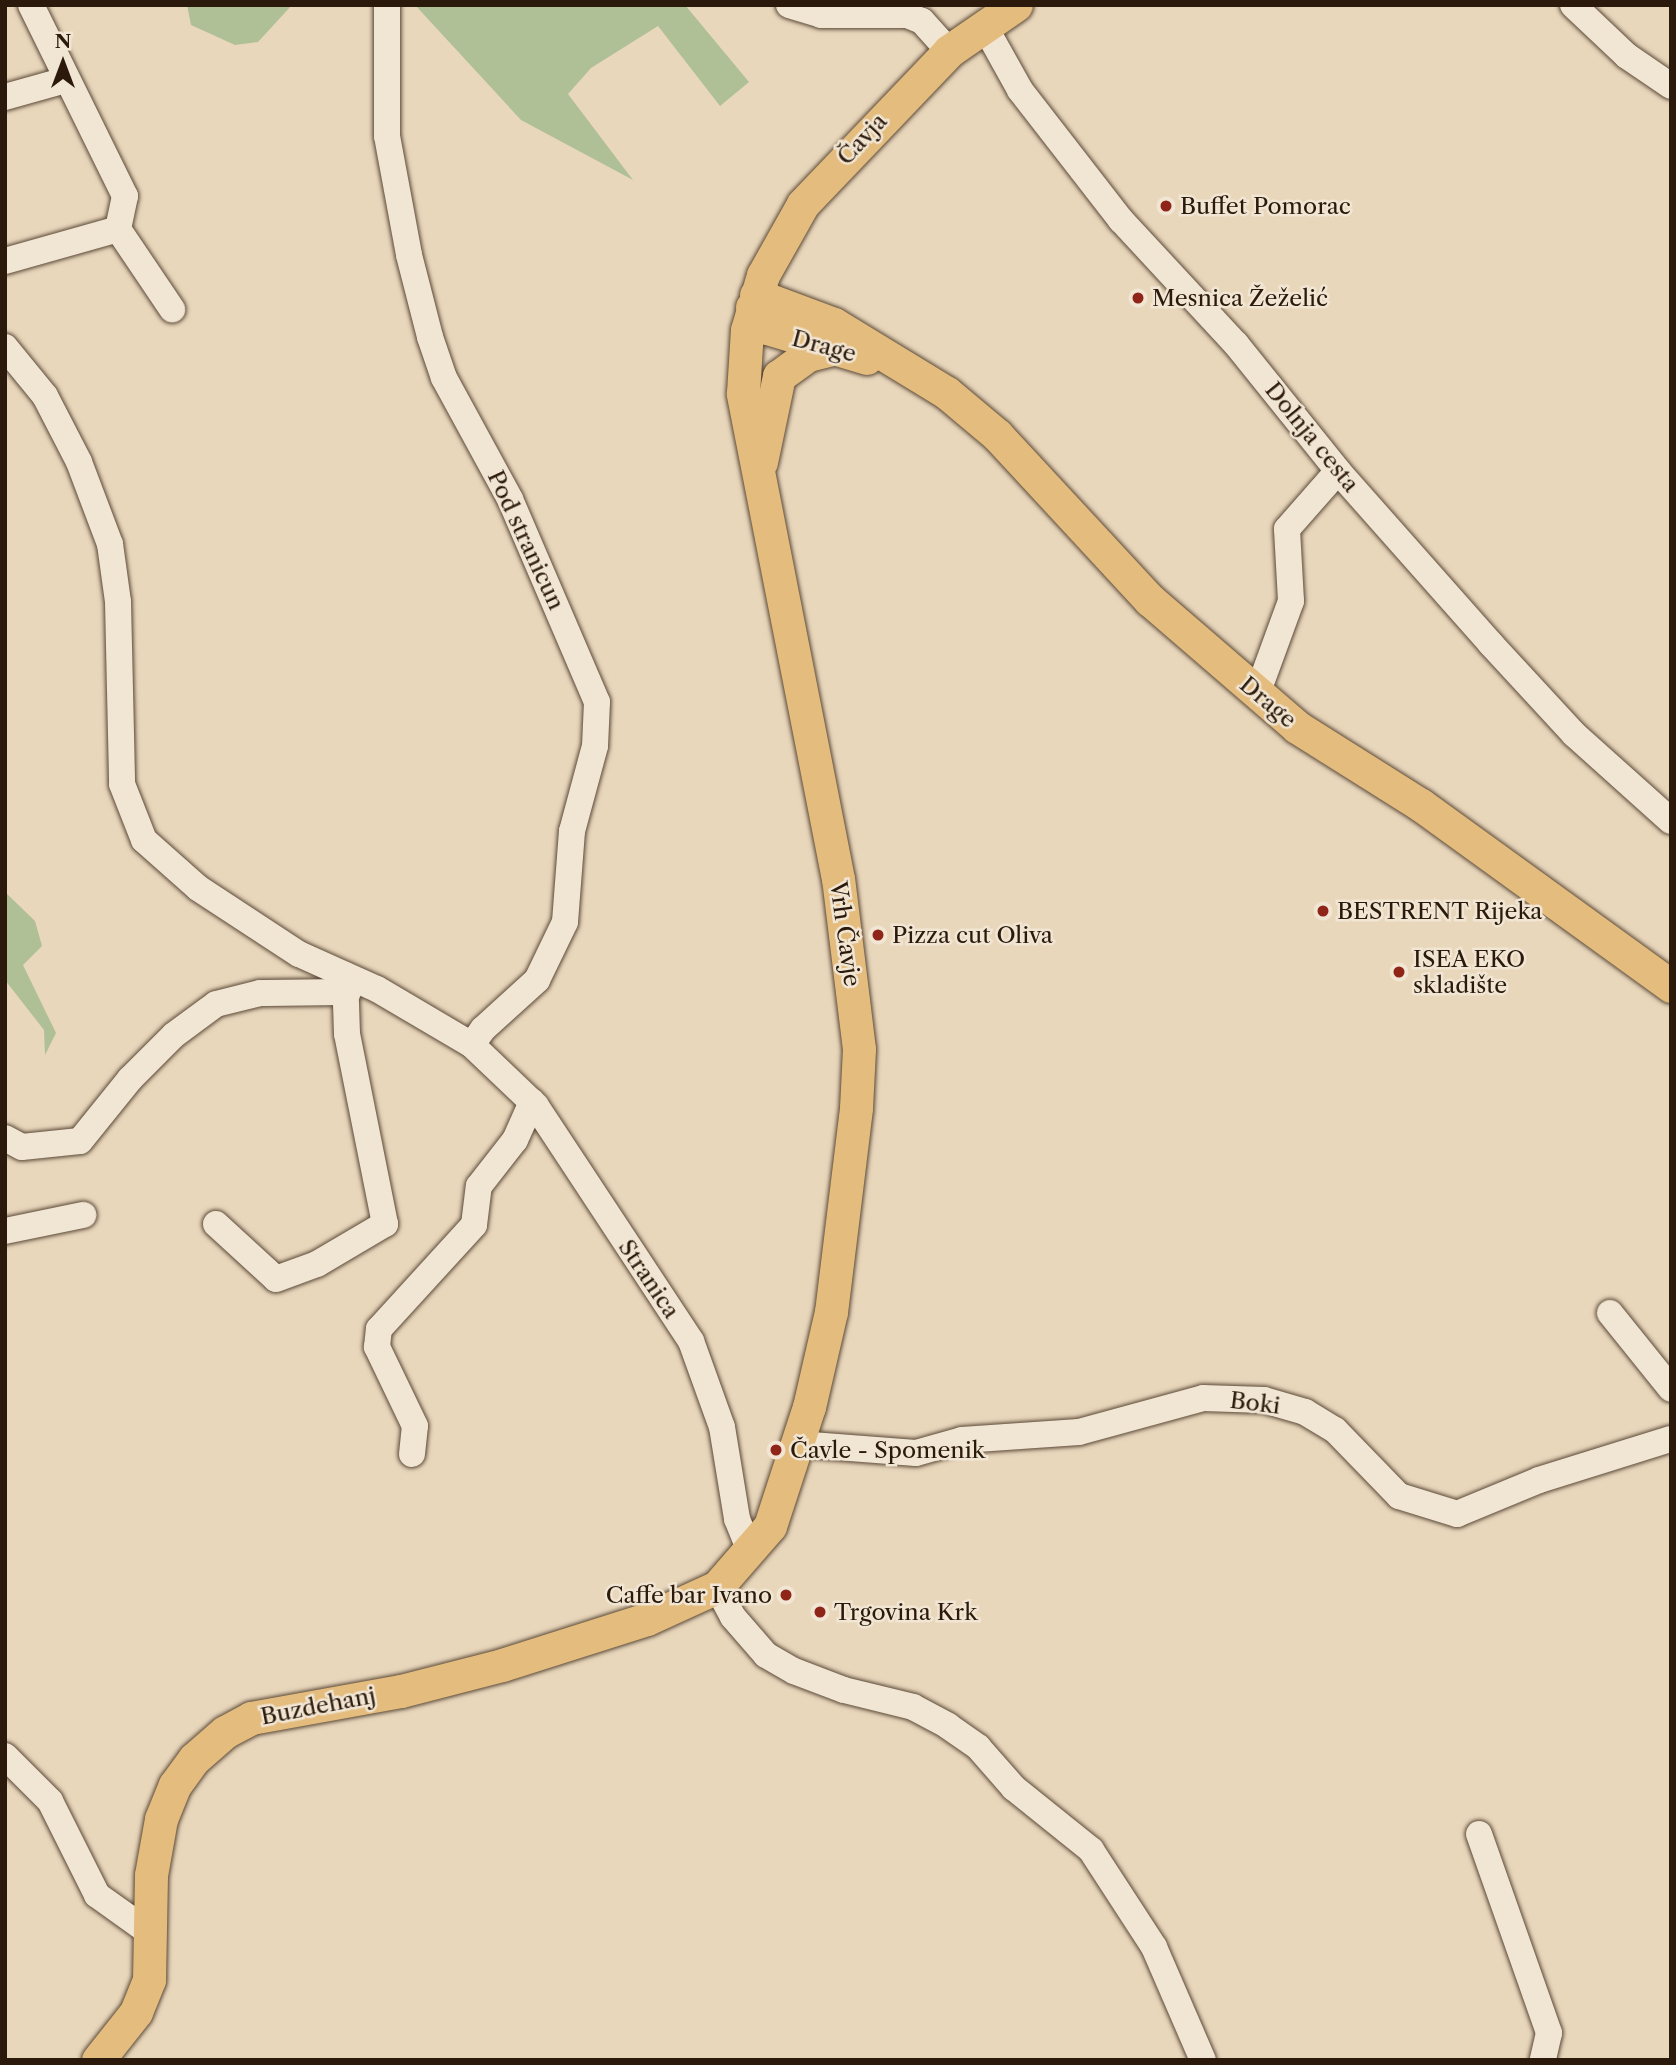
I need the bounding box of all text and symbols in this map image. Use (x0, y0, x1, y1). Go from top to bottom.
north arrow (28, 28, 98, 98)
text: N (55, 30, 71, 53)
street label: Čavja (831, 108, 893, 170)
place label: Buffet Pomorac (1180, 192, 1351, 220)
marker: Buffet Pomorac (1158, 198, 1174, 214)
place label: Mesnica Žeželić (1152, 284, 1329, 312)
marker: Mesnica Žeželić (1130, 290, 1146, 306)
street label: Drage (789, 324, 859, 368)
street label: Dolnja cesta (1259, 376, 1365, 498)
street label: Pod stranicun (482, 466, 570, 614)
street label: Drage (1234, 670, 1302, 734)
street label: Vrh Čavje (824, 880, 866, 988)
place label: BESTRENT Rijeka (1337, 897, 1543, 925)
marker: BESTRENT Rijeka (1315, 903, 1331, 919)
place label: Pizza cut Oliva (892, 921, 1053, 949)
marker: Pizza cut Oliva (870, 927, 886, 943)
place label: ISEA EKO skladište (1413, 945, 1526, 999)
marker: ISEA EKO skladište (1391, 964, 1407, 980)
street label: Stranica (613, 1234, 685, 1324)
street label: Boki (1228, 1386, 1282, 1420)
place label: Čavle - Spomenik (790, 1436, 985, 1464)
marker: Čavle - Spomenik (768, 1442, 784, 1458)
place label: Caffe bar Ivano (605, 1581, 772, 1609)
marker: Caffe bar Ivano (778, 1587, 794, 1603)
place label: Trgovina Krk (834, 1598, 978, 1626)
marker: Trgovina Krk (812, 1604, 828, 1620)
street label: Buzdehanj (258, 1681, 378, 1731)

